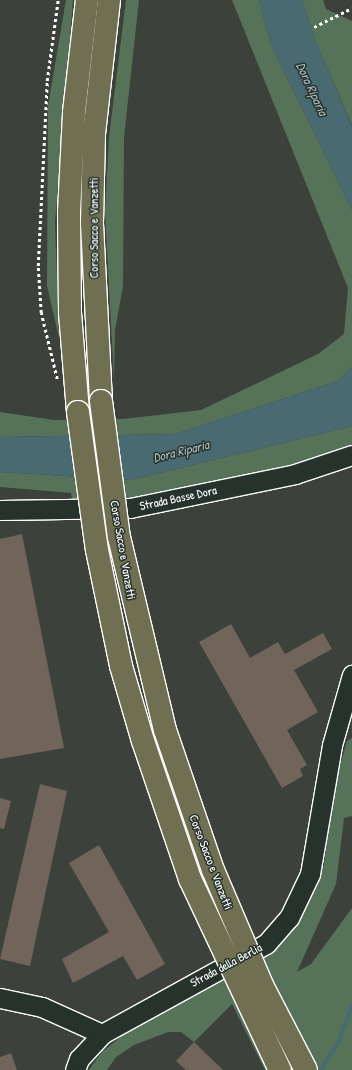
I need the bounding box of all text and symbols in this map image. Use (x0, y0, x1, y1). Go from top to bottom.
water label: Dora Riparia (293, 60, 331, 118)
street label: Corso Sacco e Vanzetti (87, 178, 101, 278)
water label: Dora Riparia (151, 437, 211, 465)
street label: Strada Basse Dora (138, 483, 218, 513)
street label: Corso Sacco e Vanzetti (107, 499, 139, 601)
street label: Corso Sacco e Vanzetti (186, 812, 236, 912)
street label: Strada della Berlia (188, 940, 264, 990)

